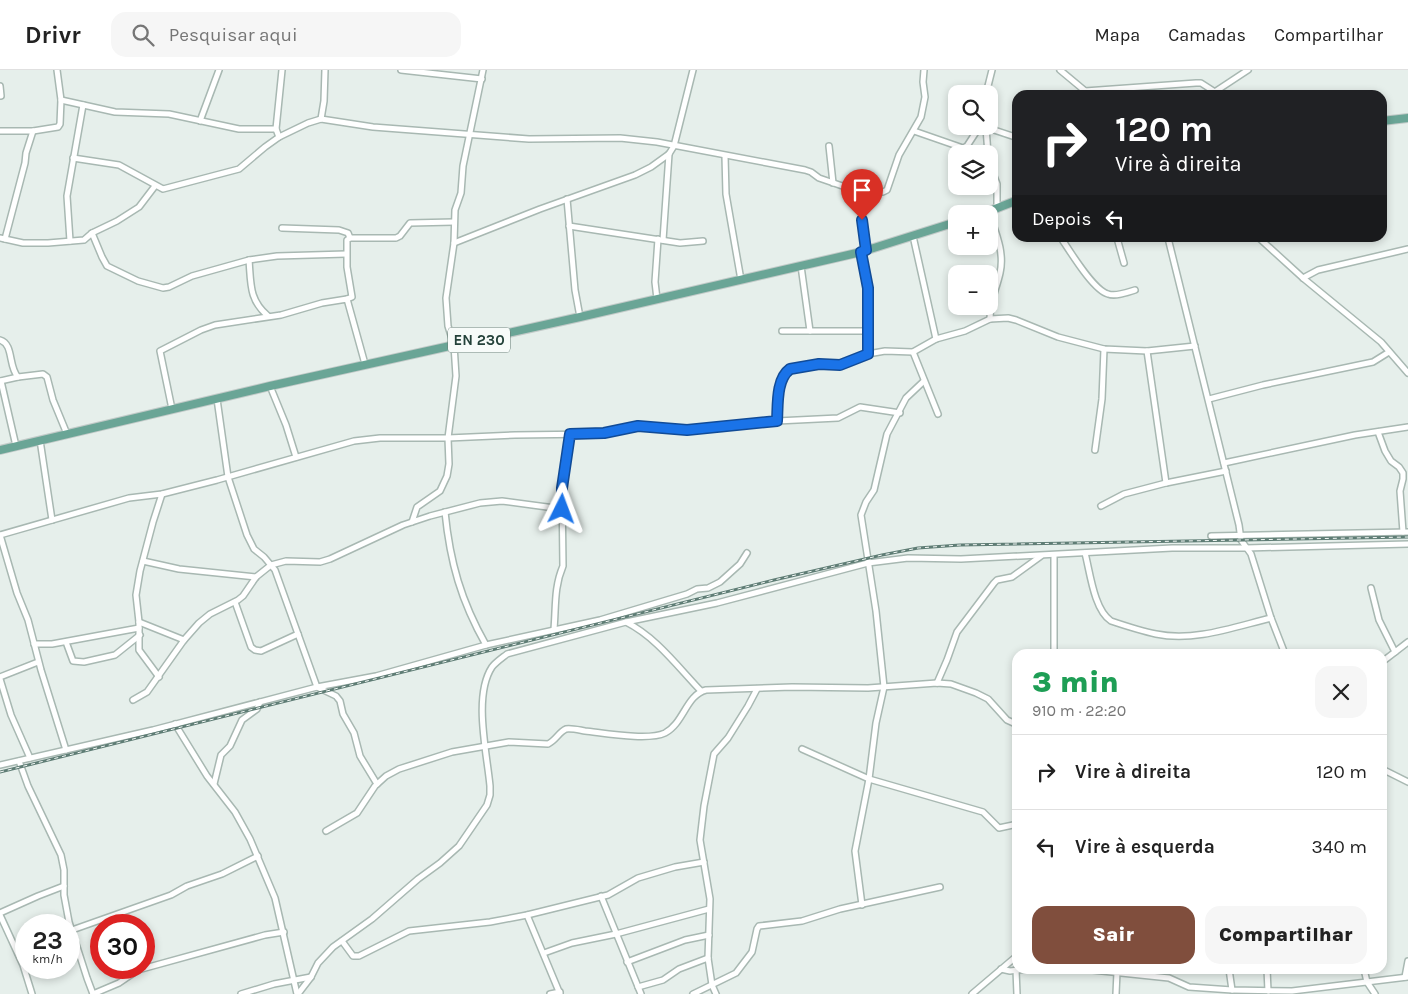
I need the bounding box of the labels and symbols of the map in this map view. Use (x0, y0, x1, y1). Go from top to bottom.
pin (841, 169, 883, 220)
road number: EN 230 (448, 328, 510, 352)
position arrow (535, 482, 587, 534)
speed limit sign: 30 (90, 914, 155, 979)

